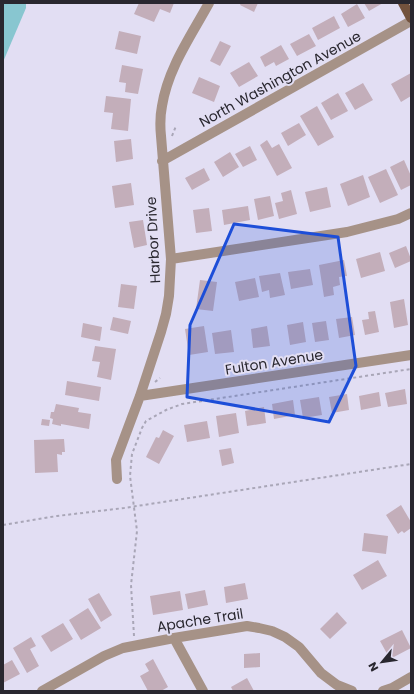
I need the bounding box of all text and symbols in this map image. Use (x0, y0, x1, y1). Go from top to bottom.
street label: North Washington Avenue (195, 26, 365, 132)
street label: Harbor Drive (141, 196, 165, 284)
street label: Fulton Avenue (224, 344, 325, 380)
street label: Apache Trail (155, 603, 245, 637)
north arrow (362, 642, 402, 682)
text: N (364, 659, 382, 674)

